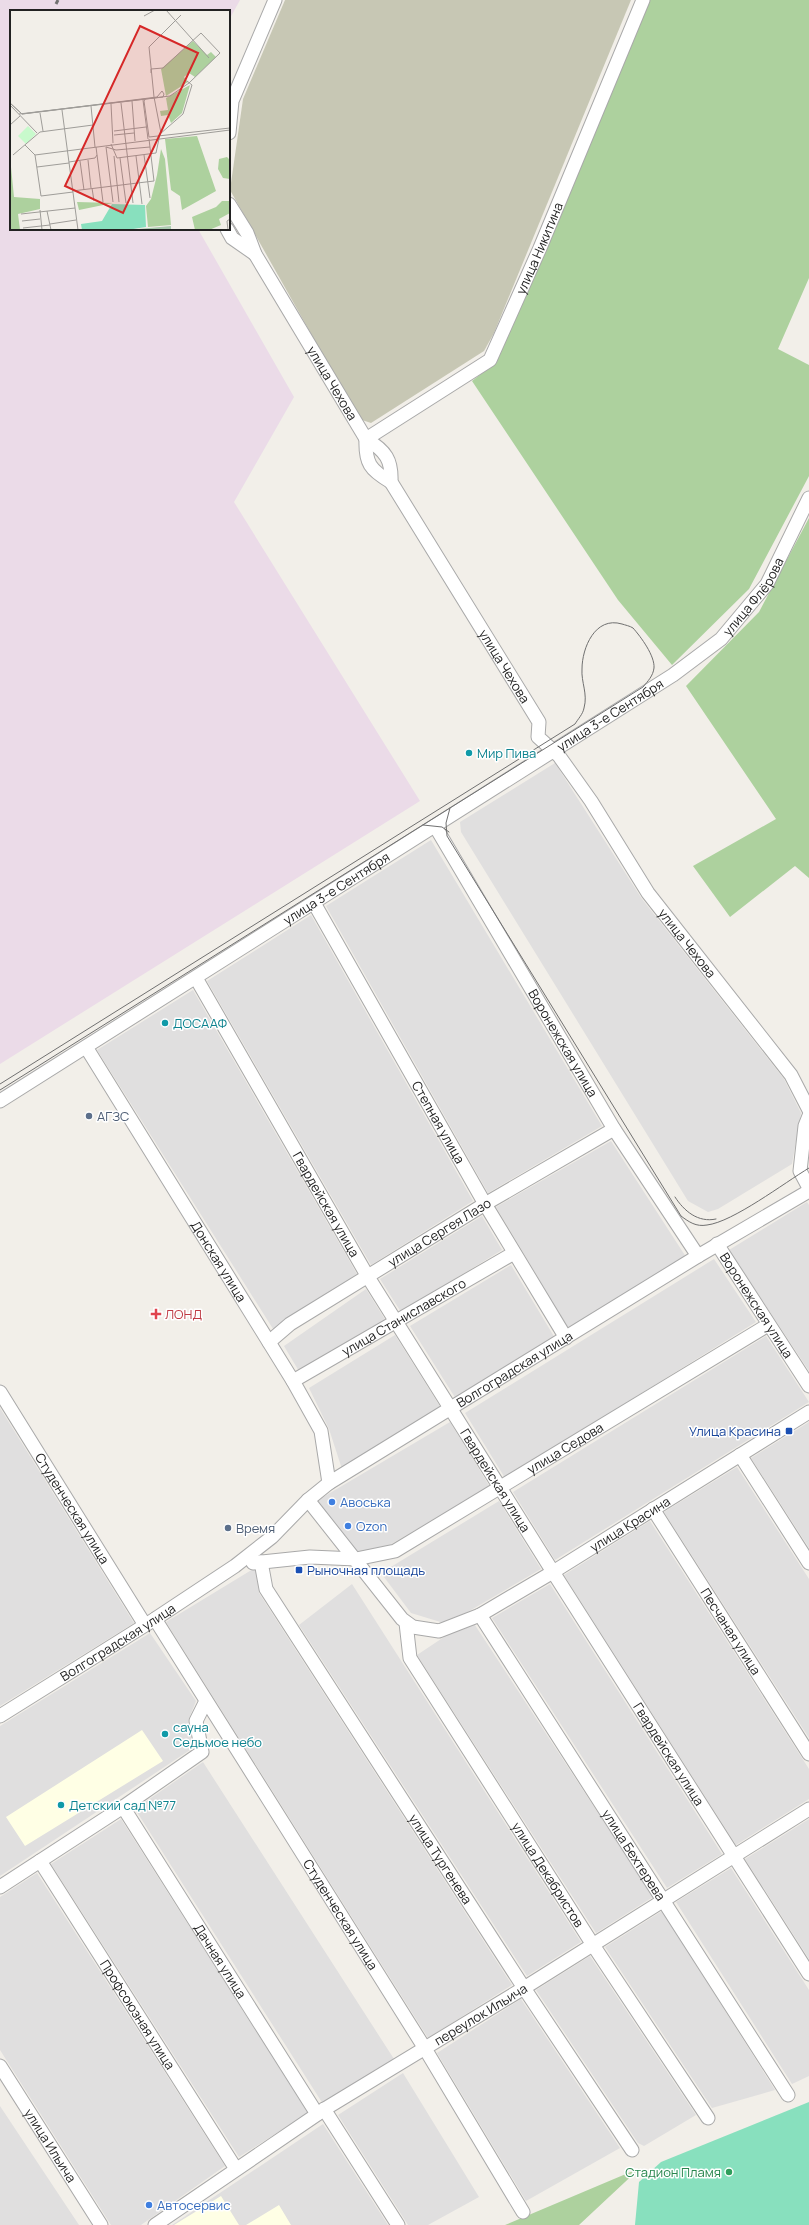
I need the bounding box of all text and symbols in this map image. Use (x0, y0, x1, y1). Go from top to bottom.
inset map (10, 10, 230, 230)
street label: улица Никитина (512, 200, 567, 297)
street label: улица Чехова (303, 342, 362, 423)
street label: улица Флёрова (718, 554, 788, 640)
street label: улица Чехова (475, 626, 534, 706)
street label: улица 3-е Сентября (553, 674, 667, 755)
place label: Мир Пива (477, 744, 536, 762)
marker: Мир Пива (464, 748, 474, 758)
street label: улица 3-е Сентября (280, 848, 393, 929)
street label: улица Чехова (654, 905, 720, 981)
street label: Воронежская улица (524, 986, 602, 1100)
place label: ДОСААФ (173, 1014, 227, 1032)
marker: ДОСААФ (160, 1018, 170, 1028)
street label: Степная улица (408, 1077, 469, 1167)
place label: АГЗС (97, 1107, 129, 1125)
marker: АГЗС (84, 1111, 94, 1121)
street label: Гвардейская улица (289, 1148, 364, 1260)
street label: улица Сергея Лазо (384, 1193, 494, 1271)
street label: Донская улица (187, 1217, 251, 1305)
street label: Воронежская улица (716, 1249, 798, 1362)
street label: улица Станиславского (338, 1274, 469, 1360)
place label: ЛОНД (165, 1305, 202, 1323)
marker: ЛОНД (150, 1308, 162, 1320)
street label: Волгоградская улица (453, 1327, 576, 1412)
street label: улица Седова (524, 1418, 606, 1478)
place label: Улица Красина (689, 1422, 781, 1440)
street label: Гвардейская улица (456, 1425, 535, 1536)
marker: Улица Красина (784, 1426, 794, 1436)
street label: Студенческая улица (31, 1449, 114, 1567)
street label: улица Красина (586, 1492, 674, 1556)
place label: Авоська (340, 1493, 391, 1511)
marker: Авоська (327, 1497, 337, 1507)
place label: Ozon (356, 1517, 387, 1535)
place label: Время (236, 1519, 275, 1537)
marker: Ozon (343, 1521, 353, 1531)
marker: Время (223, 1523, 233, 1533)
place label: Рыночная площадь (307, 1561, 425, 1579)
marker: Рыночная площадь (294, 1565, 304, 1575)
street label: Песчаная улица (697, 1584, 765, 1678)
street label: Волгоградская улица (57, 1599, 179, 1685)
street label: Гвардейская улица (629, 1699, 709, 1809)
place label: сауна Седьмое небо (173, 1718, 262, 1751)
marker: сауна Седьмое небо (160, 1729, 170, 1739)
place label: Детский сад №77 (69, 1796, 176, 1814)
marker: Детский сад №77 (56, 1800, 66, 1810)
street label: улица Бехтерева (598, 1806, 670, 1904)
street label: улица Тургенева (405, 1810, 476, 1908)
street label: улица Декабристов (508, 1819, 588, 1930)
street label: Студенческая улица (299, 1856, 382, 1973)
street label: Дачная улица (190, 1920, 251, 2002)
street label: Профсоюзная улица (96, 1956, 179, 2073)
street label: переулок Ильича (431, 1979, 531, 2049)
street label: улица Ильича (20, 2105, 81, 2186)
place label: Стадион Пламя (625, 2163, 721, 2181)
marker: Стадион Пламя (724, 2167, 734, 2177)
place label: Автосервис (157, 2196, 230, 2214)
marker: Автосервис (144, 2200, 154, 2210)

